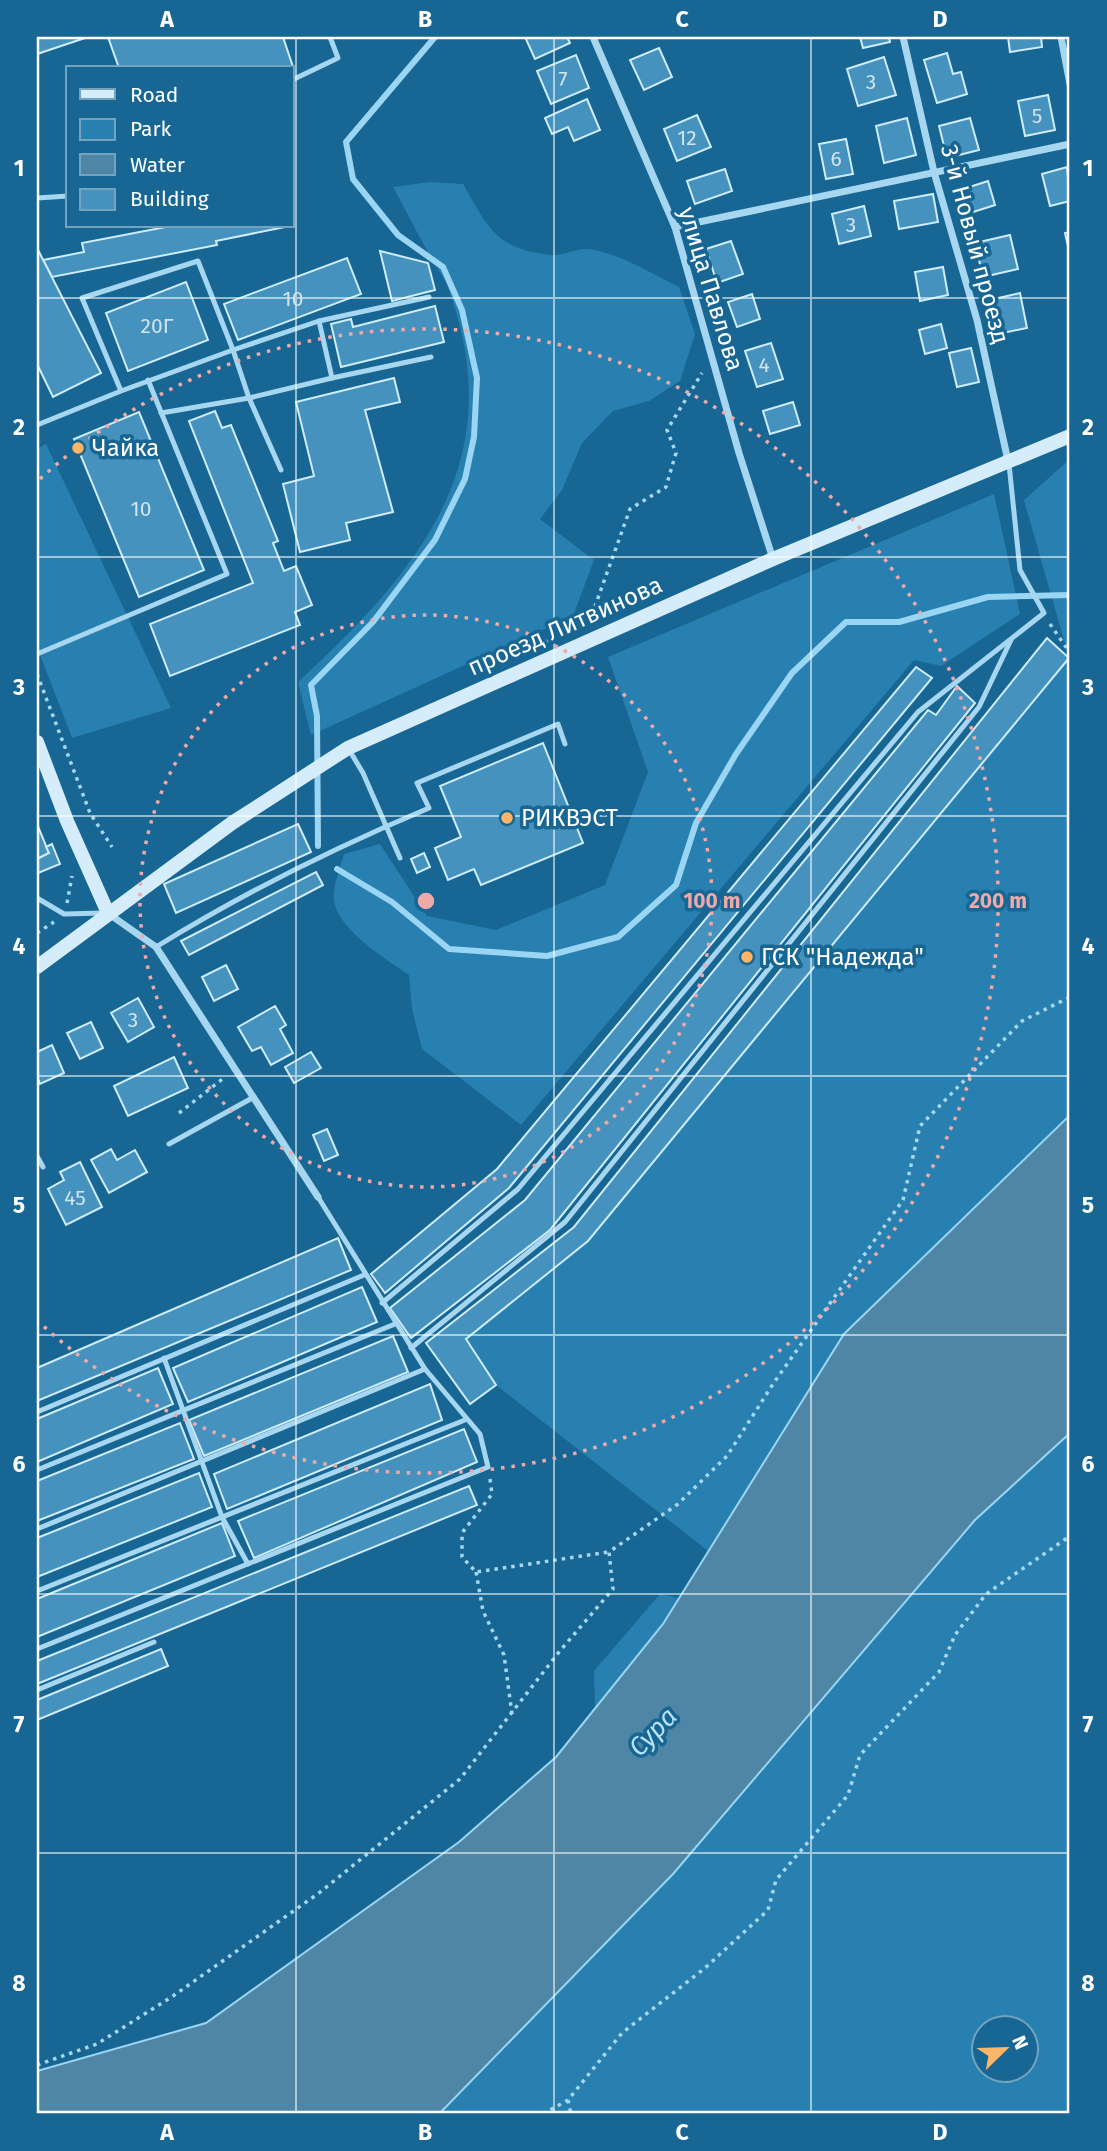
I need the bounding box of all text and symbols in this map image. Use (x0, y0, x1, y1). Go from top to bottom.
text: A (159, 5, 174, 33)
text: B (418, 5, 432, 33)
text: C (675, 5, 689, 33)
text: D (933, 5, 948, 33)
legend (66, 66, 294, 228)
house number: 7 (558, 66, 568, 92)
house number: 3 (866, 69, 876, 95)
text: Road (130, 82, 178, 108)
house number: 5 (1032, 103, 1042, 129)
text: Park (130, 116, 172, 142)
house number: 12 (677, 125, 697, 151)
street label: 3-й Новый проезд (935, 141, 1015, 347)
house number: 6 (830, 146, 842, 172)
text: Water (130, 152, 185, 178)
text: 1 (14, 154, 24, 182)
text: 1 (1083, 154, 1093, 182)
text: Building (130, 186, 209, 212)
street label: улица Павлова (673, 204, 749, 374)
house number: 3 (846, 212, 856, 238)
house number: 10 (283, 286, 303, 312)
house number: 20Г (141, 313, 174, 339)
house number: 4 (758, 352, 770, 378)
text: 2 (13, 413, 25, 441)
text: 2 (1082, 413, 1094, 441)
place label: Чайка (92, 434, 159, 462)
marker: Чайка (70, 440, 86, 456)
house number: 10 (131, 496, 151, 522)
street label: проезд Литвинова (463, 571, 667, 681)
text: 3 (12, 673, 25, 701)
text: 3 (1081, 673, 1094, 701)
place label: РИКВЭСТ (521, 804, 618, 832)
marker: РИКВЭСТ (499, 810, 515, 826)
text: 100 m (683, 888, 741, 914)
text: 200 m (969, 888, 1027, 914)
centre of rings (414, 889, 438, 913)
text: 4 (13, 932, 26, 960)
text: 4 (1082, 932, 1095, 960)
place label: ГСК "Надежда" (761, 943, 924, 971)
marker: ГСК "Надежда" (739, 949, 755, 965)
house number: 3 (128, 1007, 138, 1033)
house number: 45 (64, 1185, 86, 1211)
text: 5 (13, 1191, 25, 1219)
text: 5 (1082, 1191, 1094, 1219)
text: 6 (13, 1450, 26, 1478)
text: 6 (1082, 1450, 1095, 1478)
water label: Сура (623, 1701, 683, 1763)
text: 7 (14, 1710, 25, 1738)
text: 7 (1083, 1710, 1094, 1738)
text: 8 (12, 1969, 26, 1997)
text: 8 (1081, 1969, 1095, 1997)
north arrow (970, 2014, 1040, 2084)
text: N (1007, 2032, 1033, 2053)
text: A (159, 2118, 174, 2146)
text: B (418, 2118, 432, 2146)
text: C (675, 2118, 689, 2146)
text: D (933, 2118, 948, 2146)

